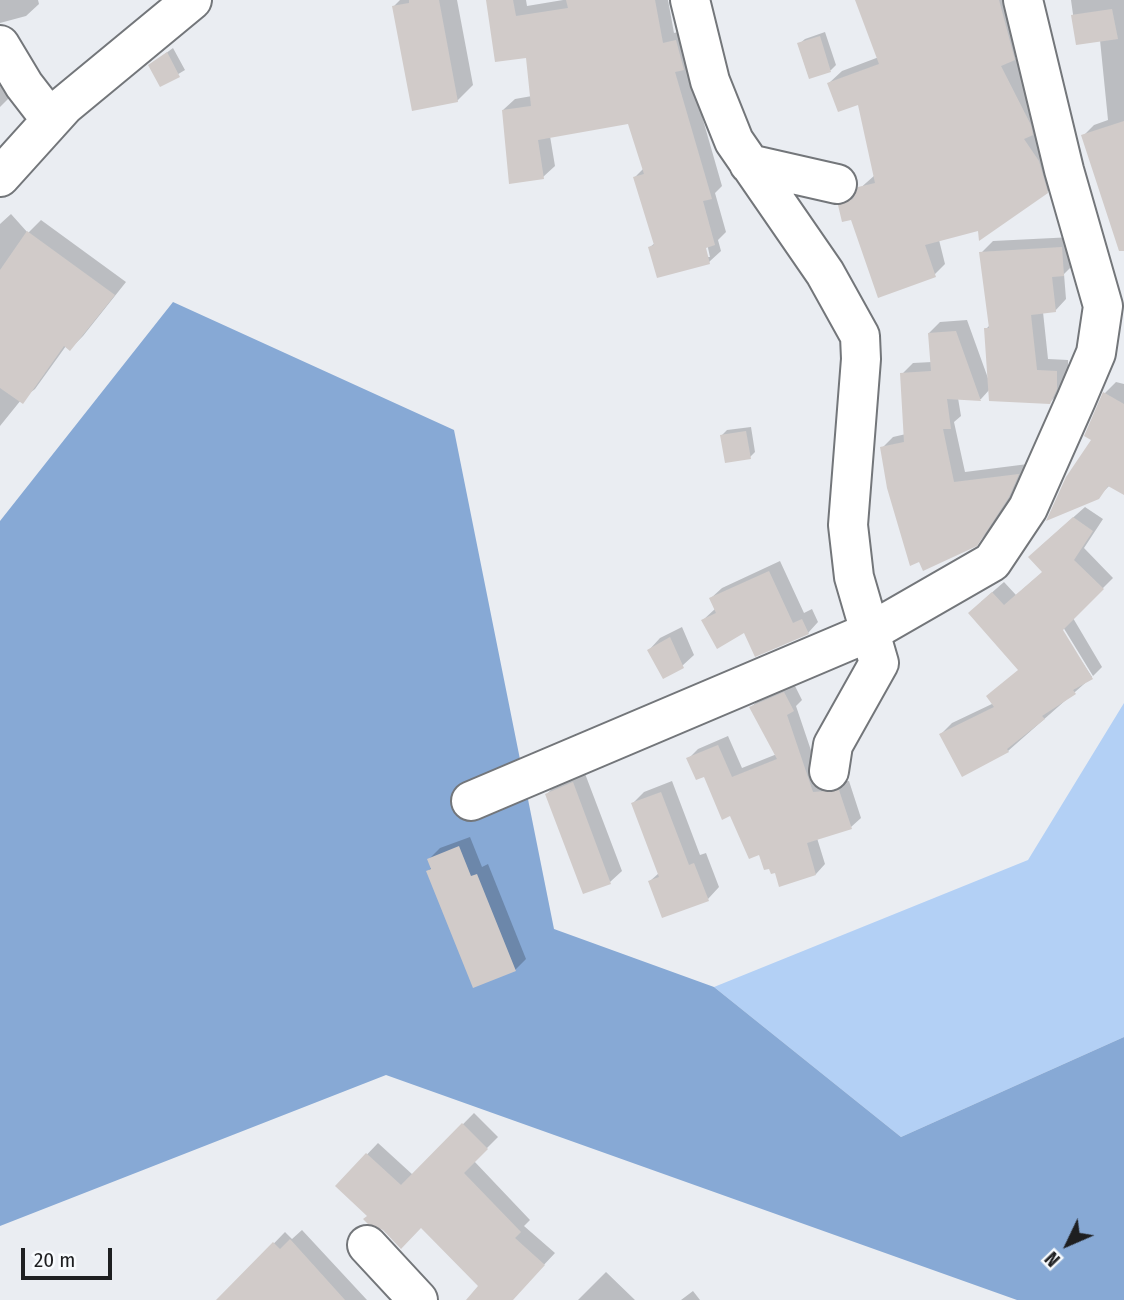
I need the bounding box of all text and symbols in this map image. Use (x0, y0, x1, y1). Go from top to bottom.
north arrow (1033, 1209, 1103, 1279)
scale bar (24, 1234, 116, 1278)
text: 20 m (34, 1247, 75, 1273)
text: N (1040, 1247, 1065, 1271)

